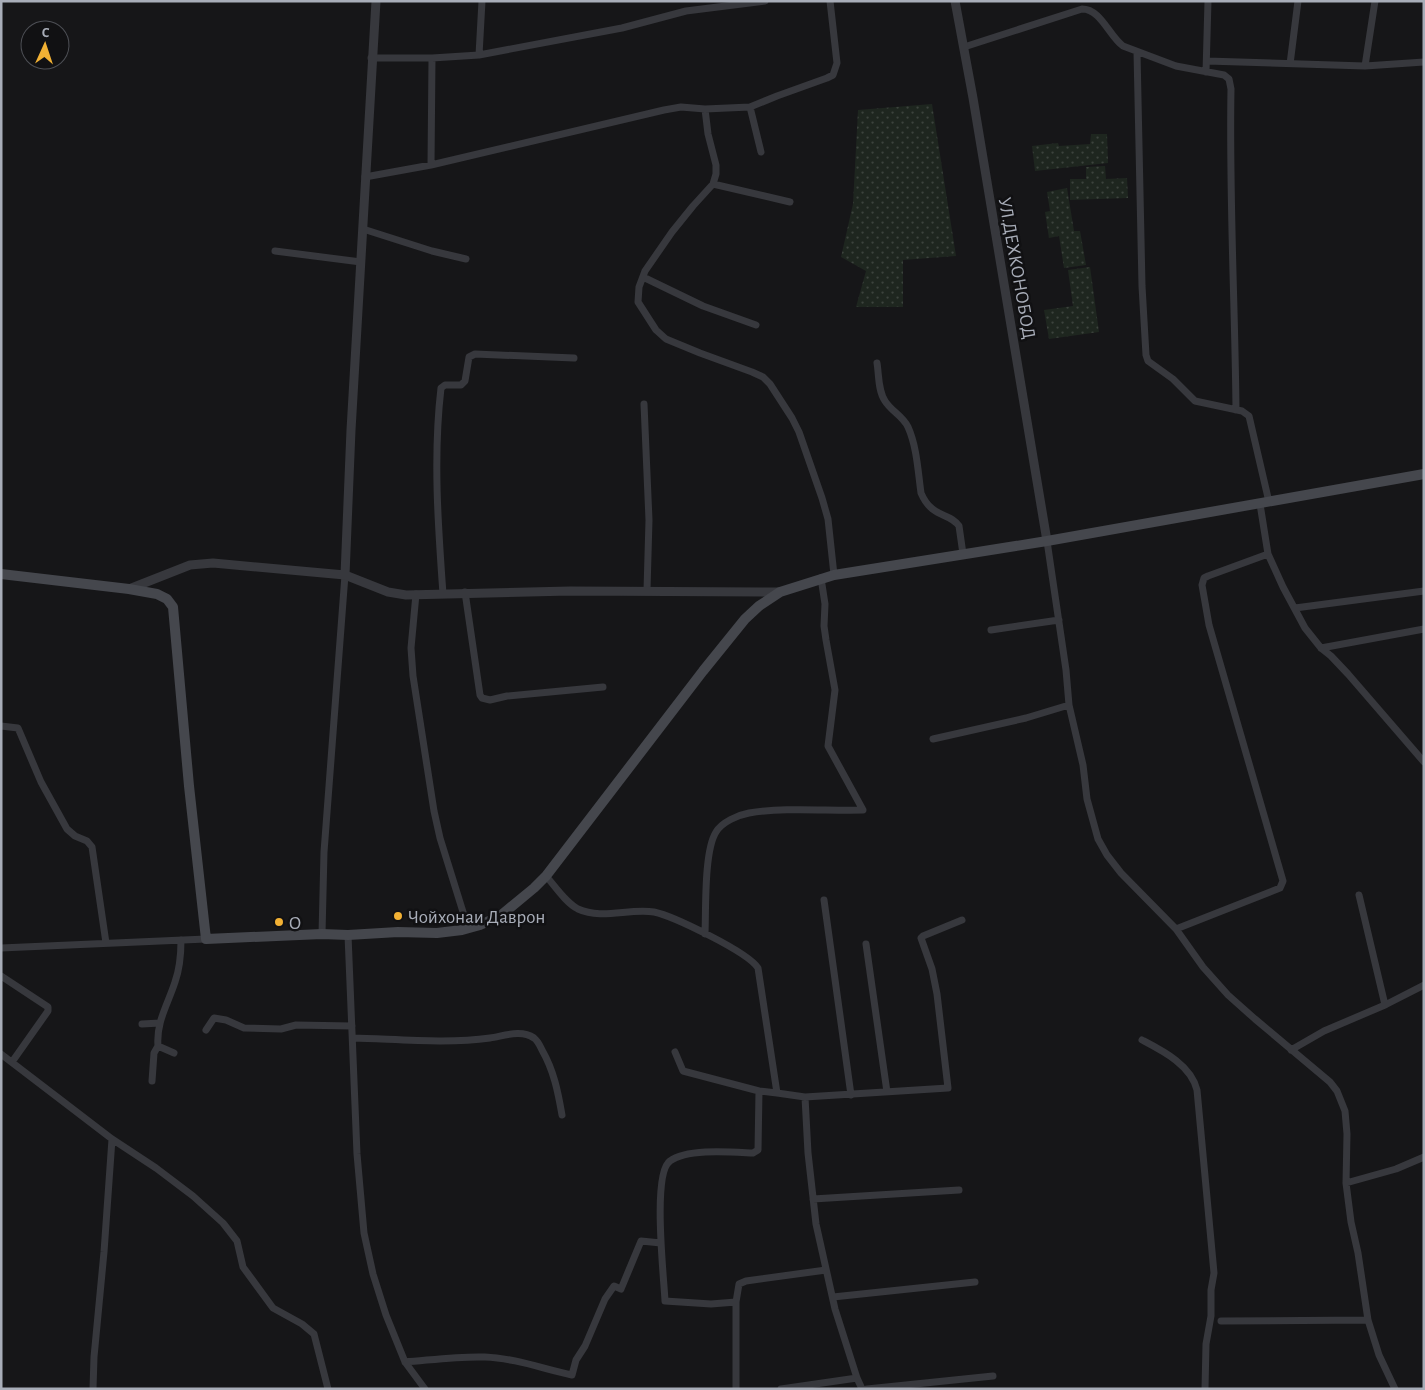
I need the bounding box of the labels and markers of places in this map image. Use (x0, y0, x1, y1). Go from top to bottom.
place label: Чойхонаи Даврон (408, 908, 545, 927)
marker: Чойхонаи Даврон (392, 910, 404, 922)
place label: O (289, 914, 301, 933)
marker: O (273, 916, 285, 928)

